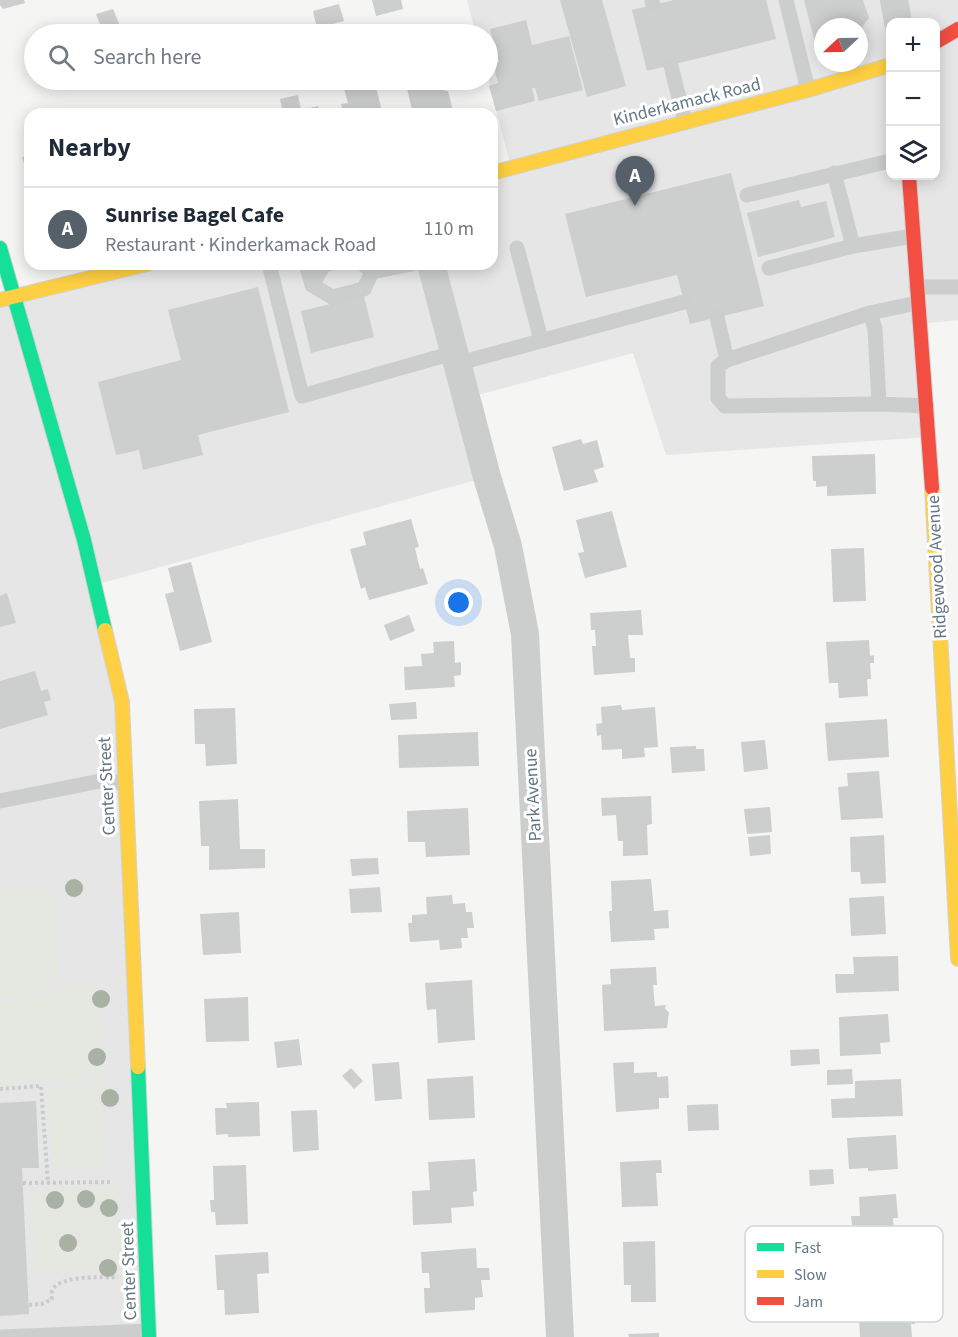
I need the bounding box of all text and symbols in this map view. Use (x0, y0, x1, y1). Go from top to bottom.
north arrow (814, 18, 868, 72)
map controls (886, 18, 940, 180)
button: + (886, 18, 940, 72)
search box (24, 24, 498, 90)
icon: search (45, 41, 78, 74)
text: Search here (93, 41, 201, 73)
street label: Kinderkamack Road (611, 72, 763, 132)
button: − (886, 72, 940, 126)
button: layers (886, 126, 940, 180)
text: Nearby (48, 129, 131, 166)
pin: A (616, 156, 654, 206)
text: Sunrise Bagel Cafe (105, 199, 284, 231)
text: A (62, 215, 73, 243)
text: 110 m (424, 215, 474, 243)
text: Restaurant · Kinderkamack Road (105, 231, 376, 259)
street label: Ridgewood Avenue (921, 494, 953, 640)
your location (444, 588, 473, 617)
street label: Center Street (92, 736, 122, 836)
street label: Park Avenue (518, 748, 548, 842)
street label: Center Street (115, 1221, 143, 1321)
legend (745, 1226, 943, 1322)
text: Fast (794, 1237, 822, 1259)
text: Slow (794, 1264, 827, 1286)
text: Jam (794, 1291, 823, 1313)

